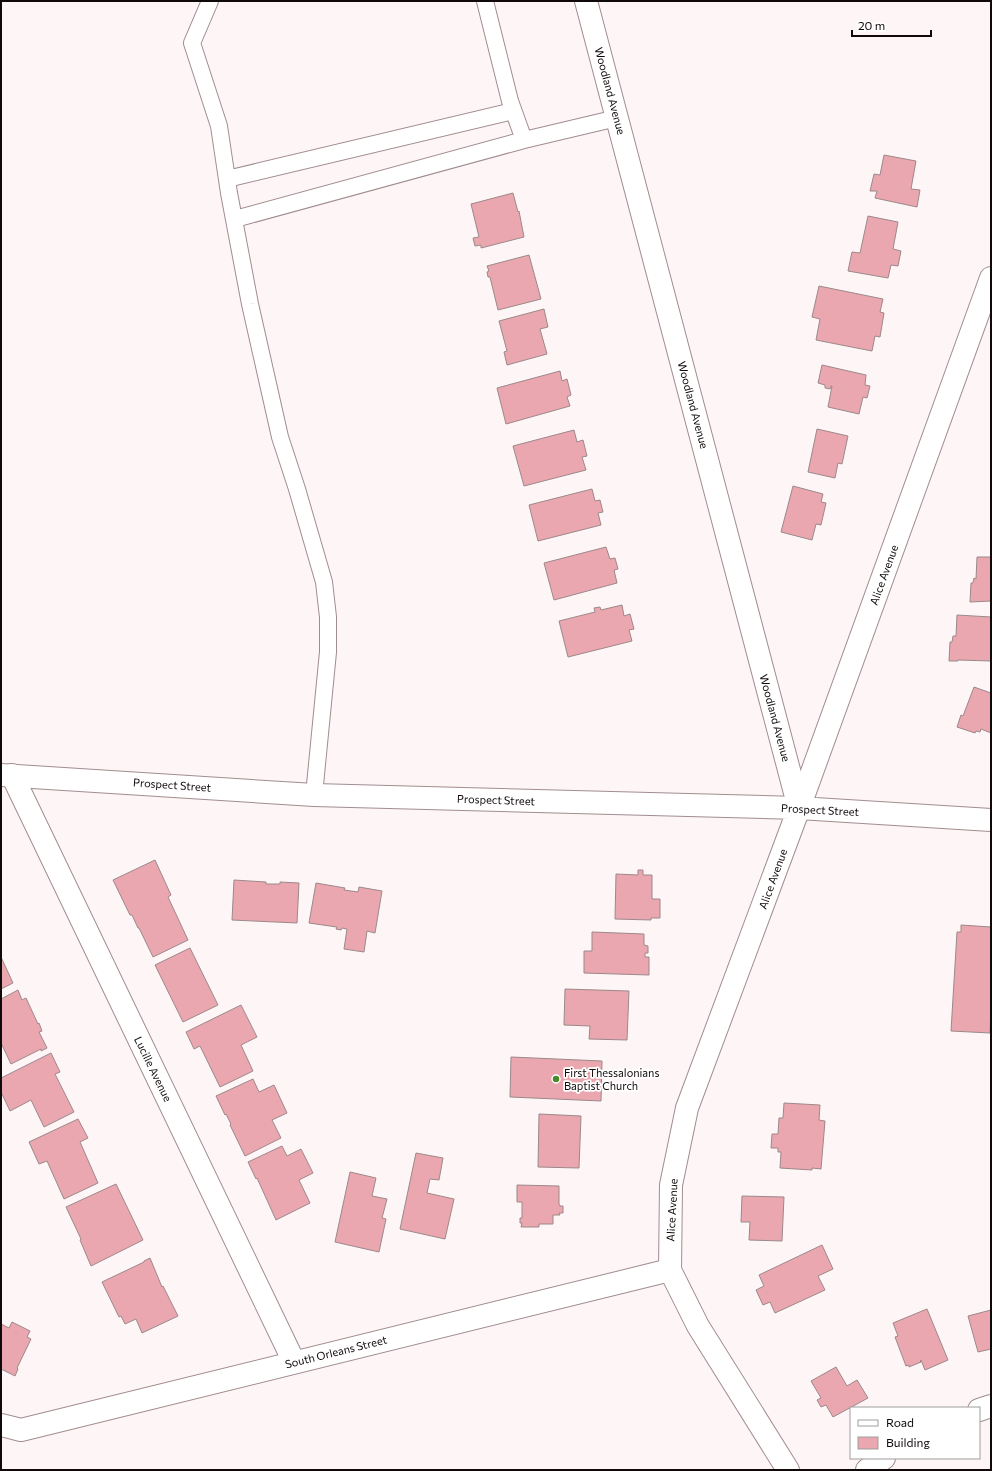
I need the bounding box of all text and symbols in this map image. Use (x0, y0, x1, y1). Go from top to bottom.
scale bar (852, 12, 931, 38)
text: 20 m (858, 18, 885, 32)
street label: Woodland Avenue (593, 46, 628, 136)
street label: Woodland Avenue (676, 360, 711, 450)
street label: Alice Avenue (867, 543, 901, 607)
street label: Woodland Avenue (758, 673, 793, 763)
street label: Prospect Street (133, 775, 212, 794)
street label: Prospect Street (457, 792, 536, 807)
street label: Prospect Street (781, 801, 860, 818)
street label: Alice Avenue (756, 847, 790, 911)
street label: Lucille Avenue (132, 1034, 175, 1104)
place label: First Thessalonians Baptist Church (564, 1066, 659, 1092)
marker: First Thessalonians Baptist Church (551, 1074, 561, 1084)
street label: Alice Avenue (663, 1178, 680, 1242)
street label: South Orleans Street (284, 1332, 389, 1370)
legend (850, 1407, 980, 1459)
text: Road (886, 1415, 914, 1429)
text: Building (886, 1435, 930, 1449)

